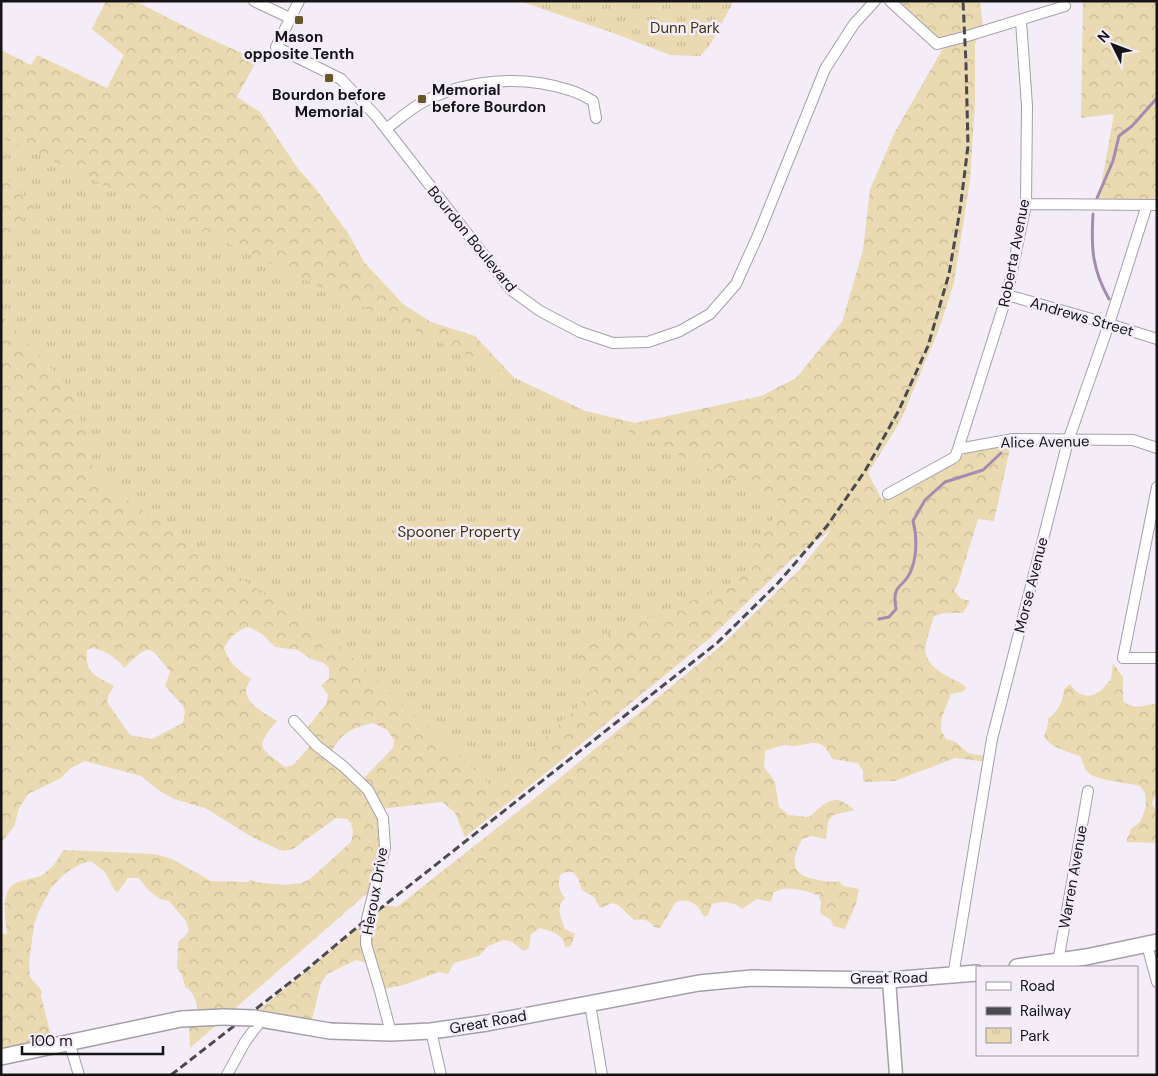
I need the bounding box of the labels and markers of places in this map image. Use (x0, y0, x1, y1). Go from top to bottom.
marker: Mason opposite Tenth (293, 14, 305, 26)
place label: Mason opposite Tenth (244, 27, 354, 64)
marker: Bourdon before Memorial (323, 72, 335, 84)
place label: Memorial before Bourdon (432, 80, 546, 117)
place label: Bourdon before Memorial (272, 85, 386, 122)
marker: Memorial before Bourdon (416, 93, 428, 105)

